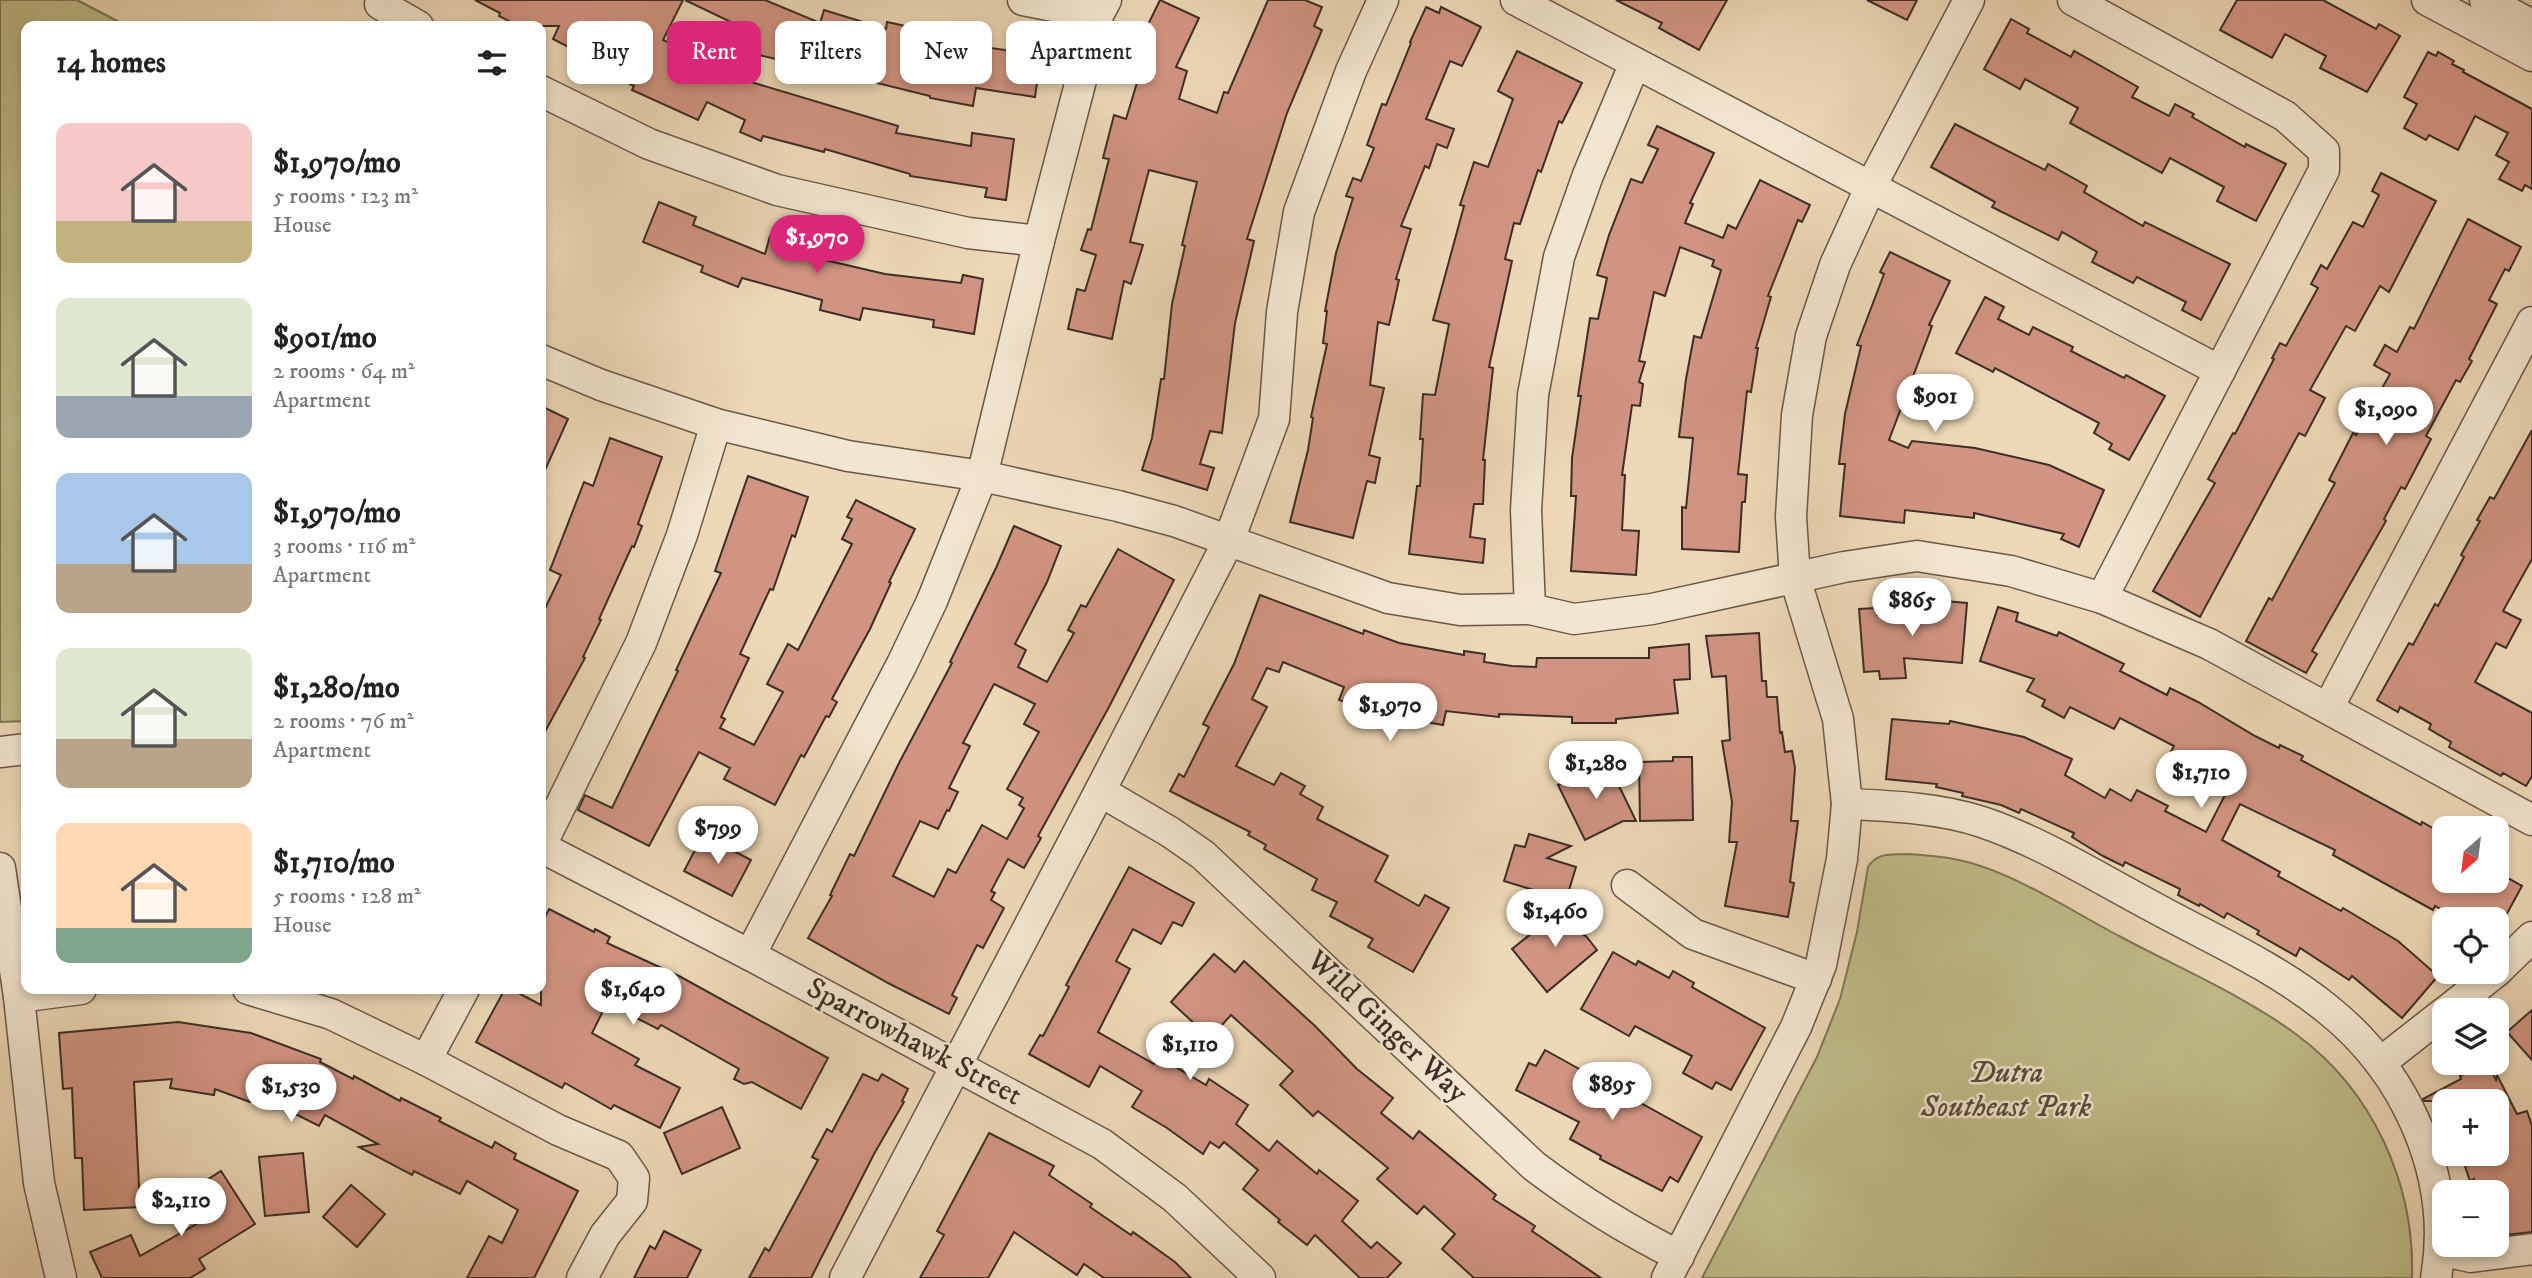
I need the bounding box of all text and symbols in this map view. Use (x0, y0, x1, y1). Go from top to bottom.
chip: Buy (567, 21, 653, 84)
chip: Rent (667, 21, 761, 84)
chip: Filters (775, 21, 886, 84)
chip: New (900, 21, 992, 84)
chip: Apartment (1006, 21, 1156, 84)
icon: filters (473, 44, 511, 82)
text: 14 homes (56, 45, 166, 82)
text: $1,970/mo (273, 145, 401, 182)
icon: home (112, 151, 196, 235)
text: 5 rooms · 123 m² (273, 182, 418, 211)
text: House (273, 211, 331, 240)
pin: $1,970 (760, 216, 874, 275)
text: $1,970 (785, 223, 849, 252)
text: $901/mo (273, 320, 377, 357)
icon: home (112, 326, 196, 410)
text: 2 rooms · 64 m² (273, 357, 415, 386)
pin: $901 (1894, 374, 1976, 434)
text: $901 (1913, 382, 1957, 411)
text: Apartment (273, 386, 371, 415)
pin: $1,090 (2329, 388, 2443, 447)
text: $1,090 (2354, 395, 2418, 424)
text: $1,970/mo (273, 495, 401, 532)
icon: home (112, 501, 196, 585)
text: 3 rooms · 116 m² (273, 532, 416, 561)
text: Apartment (273, 561, 371, 590)
pin: $865 (1871, 578, 1953, 638)
text: $865 (1888, 586, 1936, 615)
text: $1,280/mo (273, 670, 400, 707)
icon: home (112, 676, 196, 760)
pin: $1,970 (1333, 684, 1447, 743)
text: $1,970 (1358, 691, 1422, 720)
text: 2 rooms · 76 m² (273, 707, 413, 736)
text: Apartment (273, 736, 371, 765)
pin: $1,280 (1539, 742, 1653, 801)
text: $1,280 (1565, 749, 1627, 778)
pin: $1,710 (2144, 750, 2258, 810)
text: $1,710 (2172, 758, 2230, 787)
pin: $799 (677, 806, 759, 866)
text: $799 (694, 814, 742, 843)
north arrow (2432, 816, 2510, 892)
map controls (2432, 816, 2509, 1257)
text: $1,710/mo (273, 845, 395, 882)
icon: home (112, 851, 196, 935)
text: 5 rooms · 128 m² (273, 882, 421, 911)
pin: $1,460 (1498, 890, 1612, 949)
text: $1,460 (1522, 897, 1588, 926)
button: locate (2432, 907, 2509, 984)
text: House (273, 911, 331, 940)
street label: Wild Ginger Way (1298, 942, 1476, 1112)
pin: $1,640 (576, 968, 690, 1027)
street label: Sparrowhawk Street (800, 970, 1028, 1114)
text: $1,640 (601, 975, 665, 1004)
button: layers (2432, 998, 2509, 1075)
pin: $1,110 (1133, 1023, 1247, 1082)
text: $1,110 (1162, 1030, 1218, 1059)
park label: Dutra Southeast Park (1920, 1055, 2092, 1126)
pin: $895 (1571, 1062, 1653, 1122)
pin: $1,530 (234, 1064, 348, 1124)
text: $895 (1589, 1070, 1635, 1099)
text: $1,530 (261, 1072, 321, 1101)
button: + (2432, 1089, 2509, 1166)
pin: $2,110 (124, 1178, 238, 1238)
button: − (2432, 1180, 2509, 1257)
text: $2,110 (151, 1186, 211, 1215)

